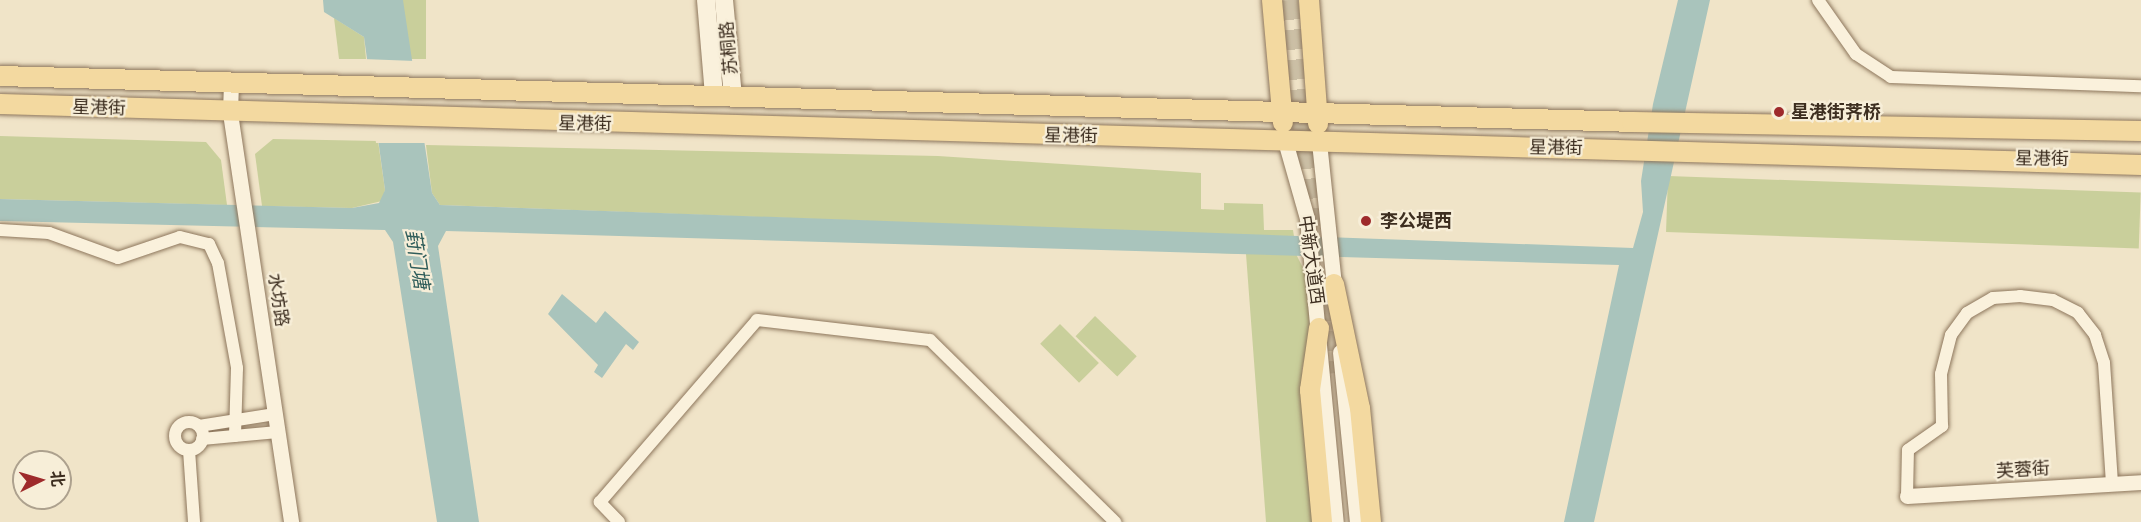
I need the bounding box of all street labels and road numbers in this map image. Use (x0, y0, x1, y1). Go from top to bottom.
street label: 苏桐路 (716, 20, 742, 76)
street label: 星港街 (72, 96, 126, 120)
street label: 星港街 (558, 113, 612, 135)
street label: 星港街 (1044, 125, 1098, 147)
street label: 星港街 (1529, 137, 1583, 159)
street label: 星港街 (2015, 148, 2069, 170)
street label: 中新大道西 (1294, 214, 1328, 306)
street label: 水坊路 (263, 272, 293, 328)
street label: 芙蓉街 (1995, 458, 2051, 482)

